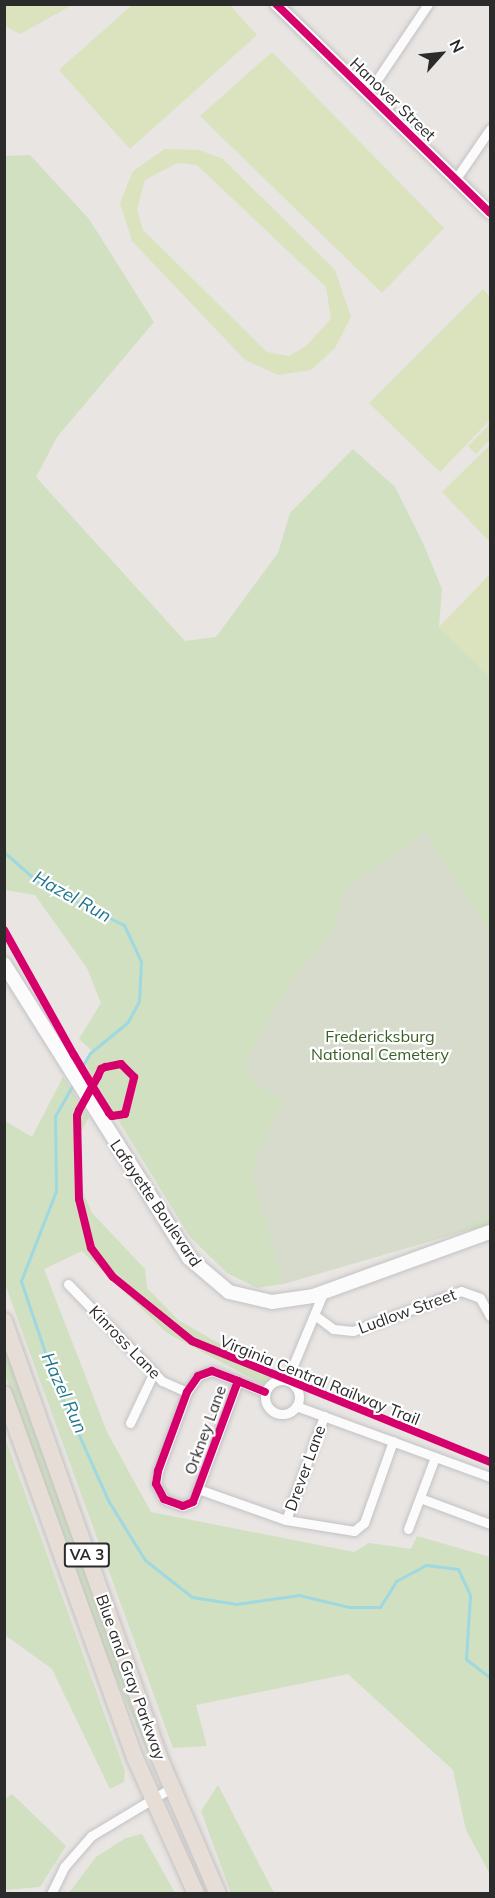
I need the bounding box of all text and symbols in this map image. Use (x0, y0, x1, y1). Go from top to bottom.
north arrow (411, 24, 471, 84)
text: N (445, 36, 469, 56)
street label: Hanover Street (346, 53, 440, 145)
water label: Hazel Run (29, 867, 115, 927)
park label: Fredericksburg National Cemetery (311, 1026, 449, 1064)
street label: Lafayette Boulevard (106, 1136, 206, 1270)
street label: Ludlow Street (356, 1284, 458, 1338)
street label: Kinross Lane (85, 1301, 165, 1383)
street label: Virginia Central Railway Trail (217, 1331, 423, 1429)
water label: Hazel Run (37, 1349, 91, 1437)
street label: Orkney Lane (180, 1383, 230, 1477)
street label: Drever Lane (281, 1423, 329, 1513)
road number: VA 3 (63, 1543, 111, 1567)
street label: Blue and Gray Parkway (92, 1592, 170, 1762)

